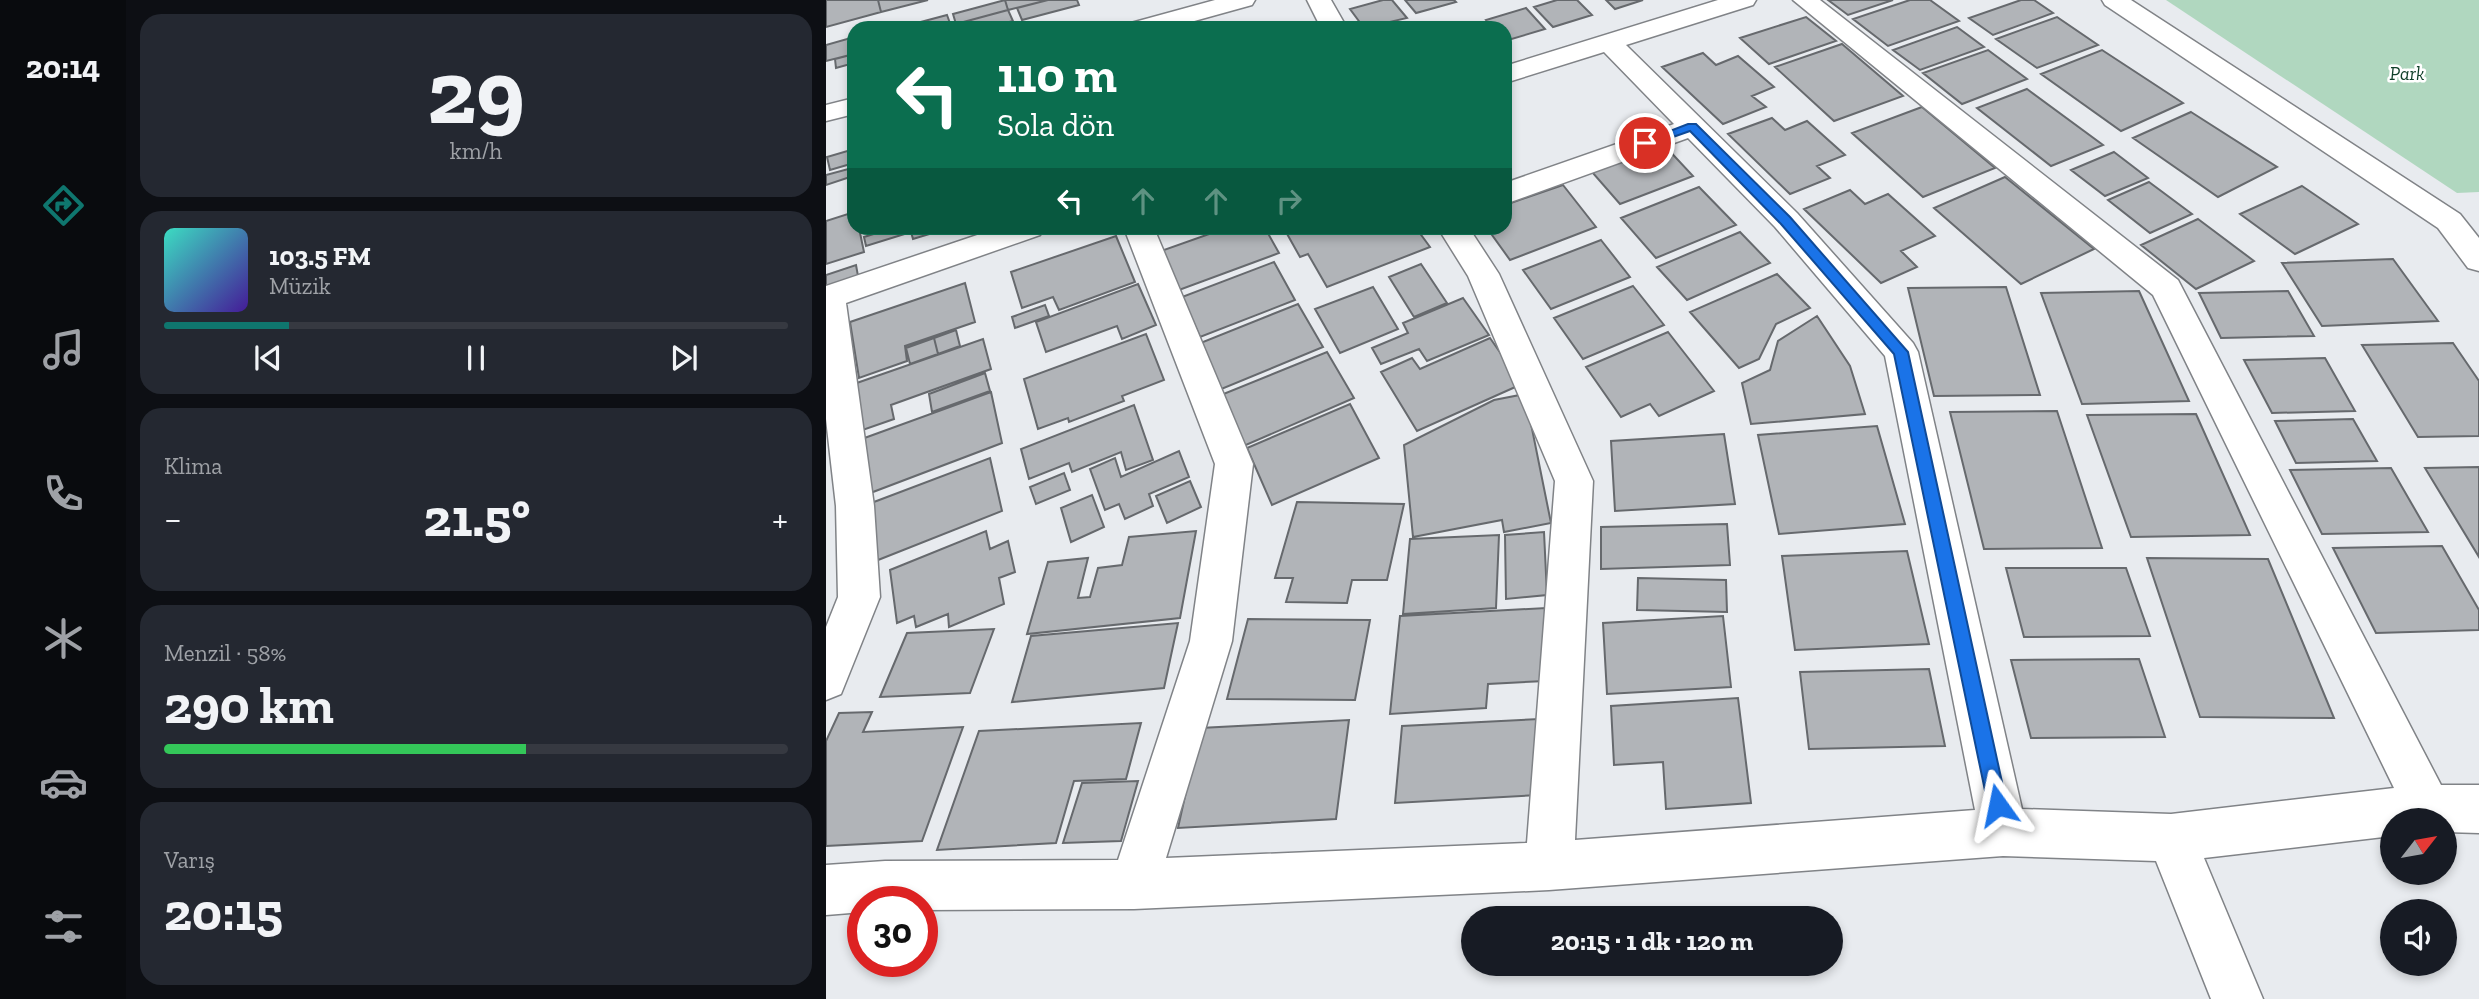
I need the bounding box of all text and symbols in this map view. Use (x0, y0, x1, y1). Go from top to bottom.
text: 29 (427, 37, 525, 146)
text: 110 m (997, 46, 1117, 105)
text: 20:14 (26, 48, 100, 86)
icon: left (882, 49, 973, 140)
park label: Park (2390, 62, 2424, 85)
text: Sola dön (997, 106, 1114, 144)
pin (1615, 113, 1675, 173)
icon: arrive (1626, 124, 1664, 162)
text: km/h (450, 137, 502, 165)
icon: directions (39, 181, 88, 230)
icon: left (1051, 182, 1089, 220)
icon: ahead (1124, 182, 1162, 220)
icon: ahead (1197, 182, 1235, 220)
icon: right (1270, 182, 1308, 220)
text: 103.5 FM (269, 240, 371, 272)
text: Müzik (269, 272, 331, 300)
icon: music (39, 325, 88, 374)
icon: previous (249, 339, 287, 377)
icon: pause (457, 339, 495, 377)
icon: next (665, 339, 703, 377)
text: Klima (164, 452, 222, 480)
icon: phone (39, 469, 88, 518)
text: 21.5° (423, 487, 530, 549)
text: − (164, 496, 182, 542)
text: + (772, 496, 788, 542)
icon: climate (39, 614, 88, 663)
text: Menzil · 58% (164, 639, 286, 667)
text: 290 km (164, 674, 334, 736)
icon: car (39, 758, 88, 807)
position arrow (1961, 768, 2035, 842)
north arrow (2380, 808, 2457, 886)
map controls (2380, 808, 2457, 976)
text: Varış (164, 846, 215, 874)
text: 20:15 (164, 881, 283, 943)
speed limit sign: 30 (847, 886, 938, 977)
button: sound (2380, 899, 2457, 976)
icon: filters (39, 902, 88, 951)
text: 20:15 · 1 dk · 120 m (1551, 925, 1753, 957)

